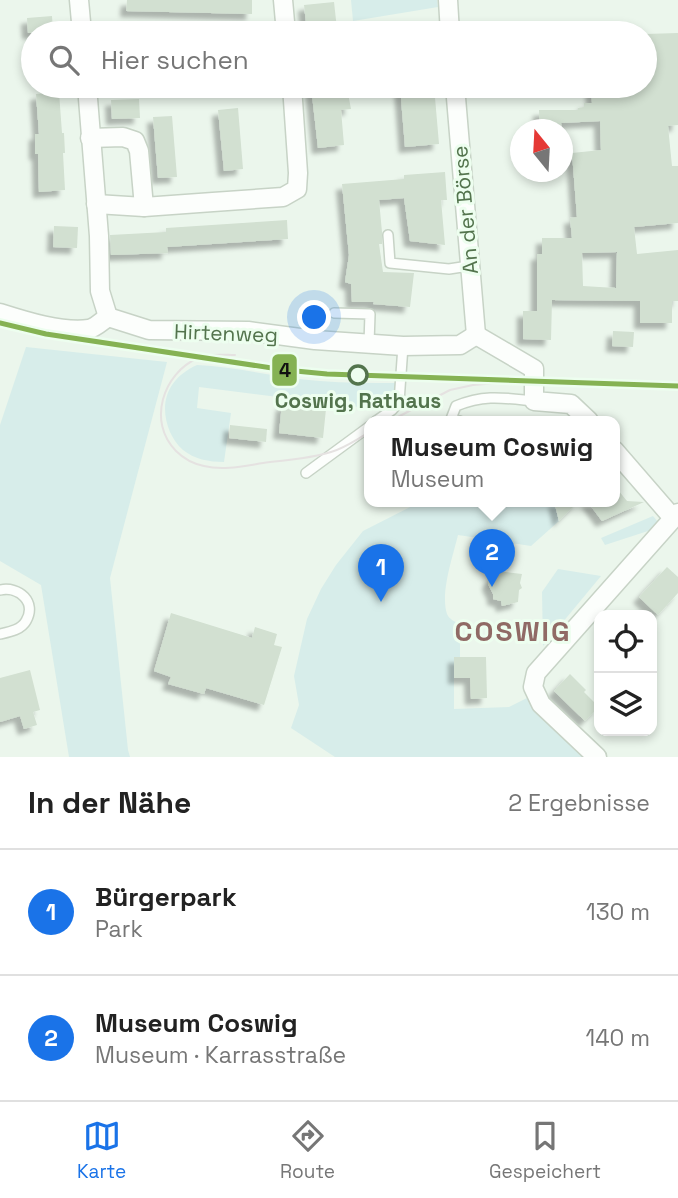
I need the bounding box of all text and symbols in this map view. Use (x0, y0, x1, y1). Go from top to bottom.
search box (21, 21, 657, 98)
icon: search (45, 41, 83, 79)
text: Hier suchen (101, 43, 249, 77)
north arrow (510, 119, 573, 182)
street label: An der Börse (446, 145, 484, 275)
your location (297, 300, 331, 334)
street label: Hirtenweg (174, 318, 278, 348)
line badge: 4 (271, 353, 298, 387)
text: 4 (279, 358, 291, 383)
marker: Coswig, Rathaus (348, 365, 368, 385)
place label: Coswig, Rathaus (275, 387, 441, 414)
popup (364, 416, 620, 507)
text: Museum Coswig (391, 430, 593, 464)
text: Museum (391, 464, 484, 494)
pin: 2 (469, 529, 515, 587)
pin: 1 (358, 544, 404, 602)
map controls (594, 610, 657, 736)
button: locate (594, 610, 657, 673)
district label: COSWIG (454, 613, 572, 649)
button: layers (594, 673, 657, 736)
text: In der Nähe (28, 783, 191, 822)
text: 2 Ergebnisse (508, 788, 650, 818)
text: Bürgerpark (95, 880, 237, 914)
text: 1 (46, 897, 56, 927)
text: 130 m (586, 897, 650, 927)
text: Park (95, 914, 143, 944)
text: Museum Coswig (95, 1006, 298, 1040)
text: 2 (44, 1023, 58, 1053)
text: 140 m (586, 1023, 650, 1053)
text: Museum · Karrasstraße (95, 1040, 346, 1070)
tab: Karte (77, 1117, 126, 1184)
tab: Route (280, 1117, 335, 1184)
tab: Gespeichert (489, 1117, 601, 1184)

